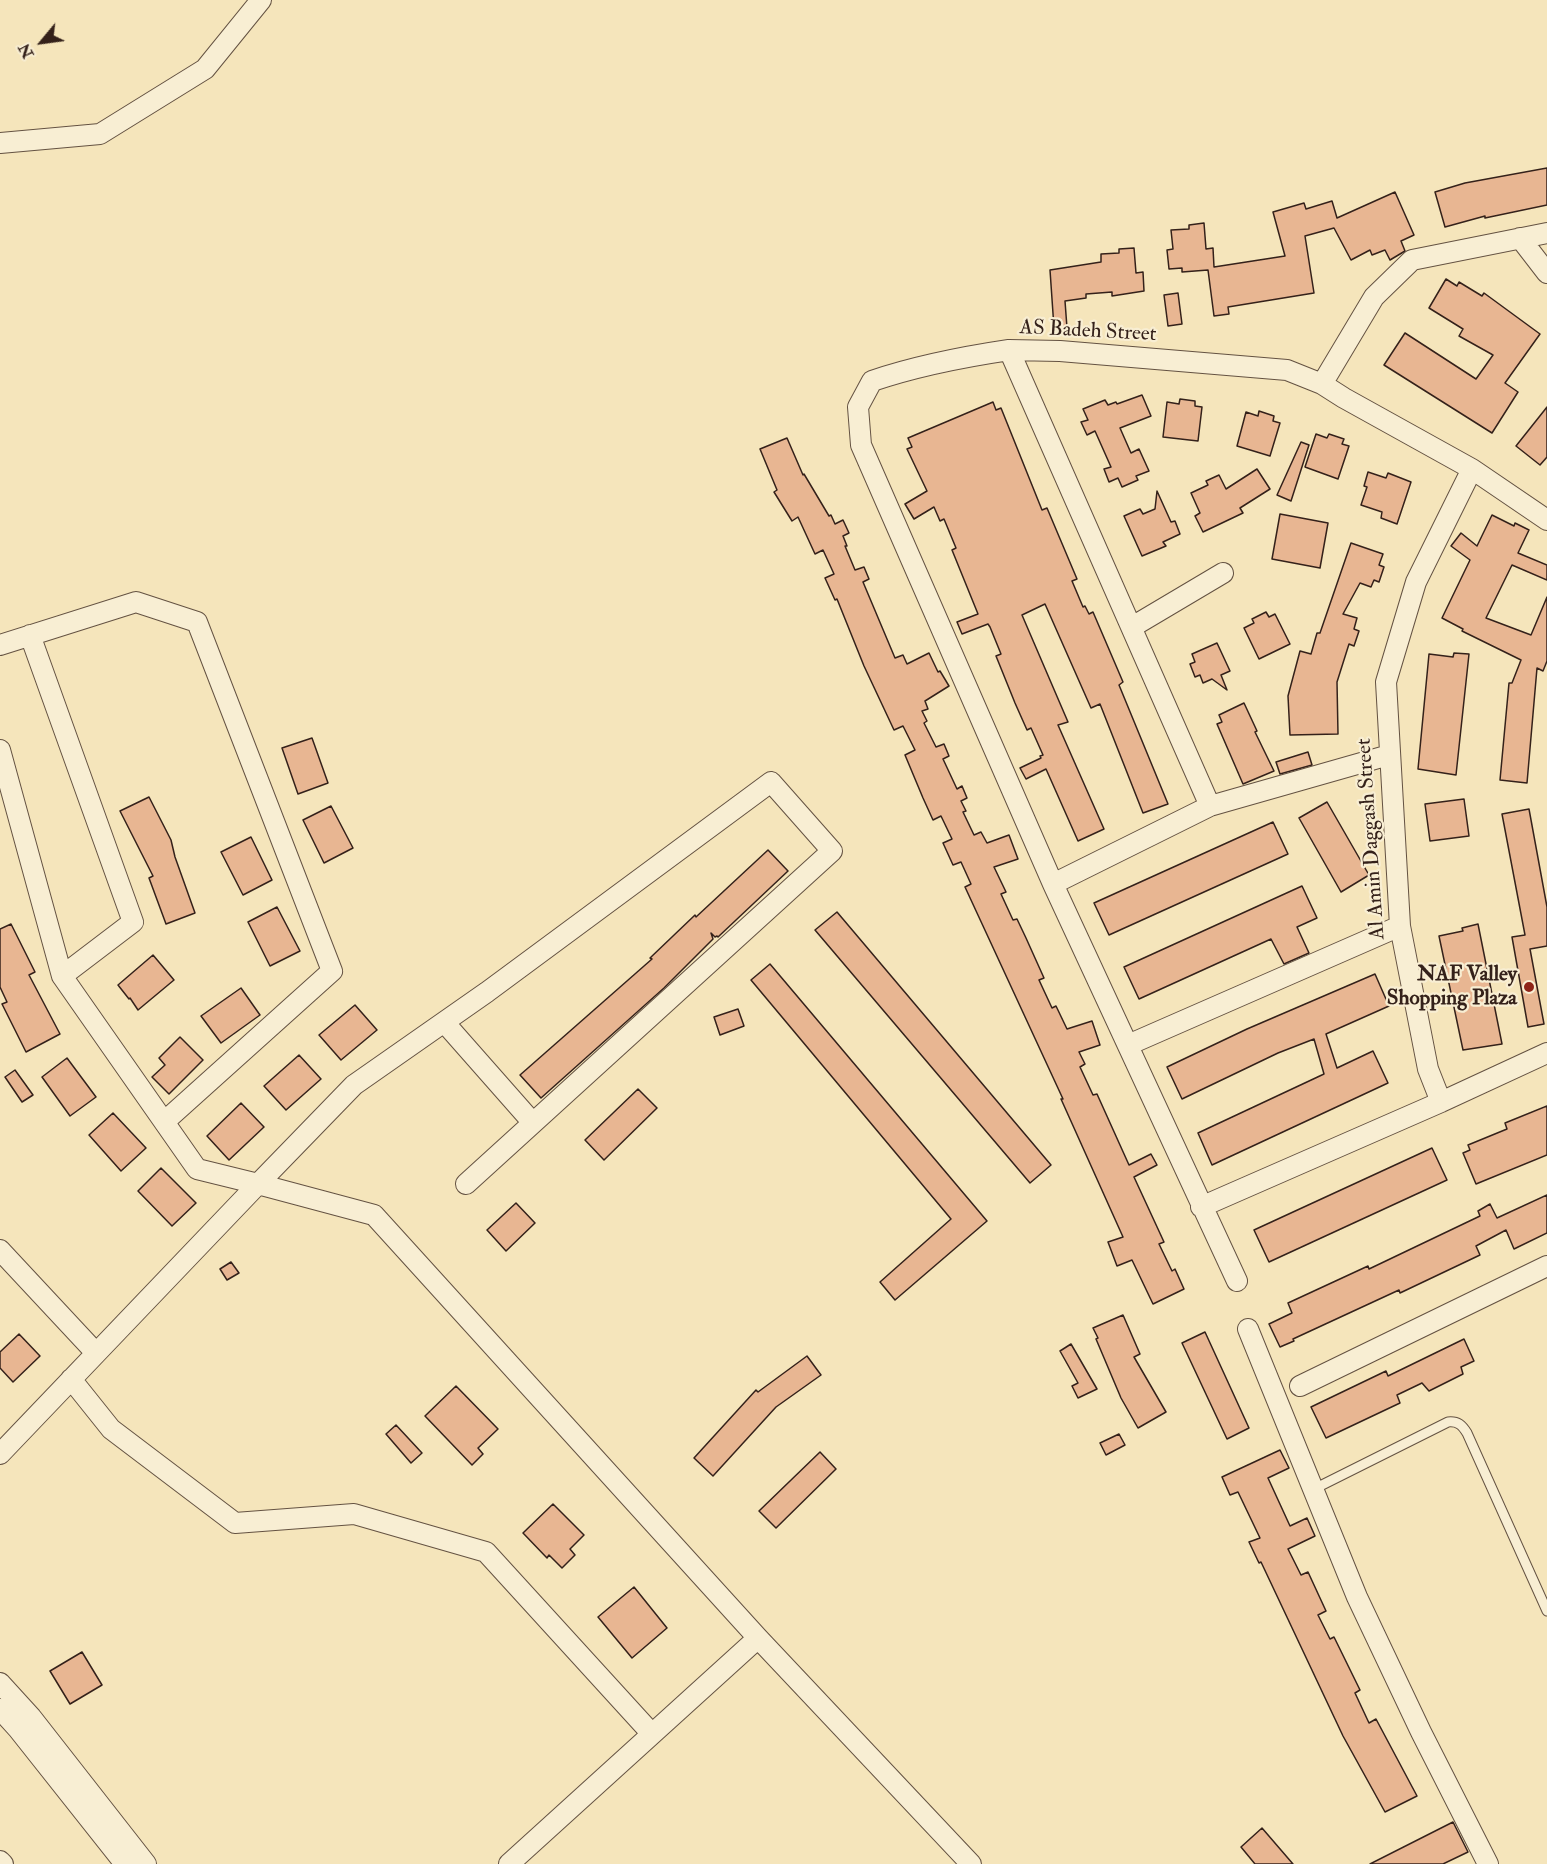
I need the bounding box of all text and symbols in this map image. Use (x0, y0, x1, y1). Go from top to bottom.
north arrow (12, 12, 72, 72)
text: N (14, 40, 38, 62)
street label: AS Badeh Street (1019, 316, 1157, 348)
street label: Al Amin Daggash Street (1352, 737, 1392, 941)
place label: NAF Valley Shopping Plaza (1387, 962, 1517, 1012)
marker: NAF Valley Shopping Plaza (1522, 980, 1536, 994)

